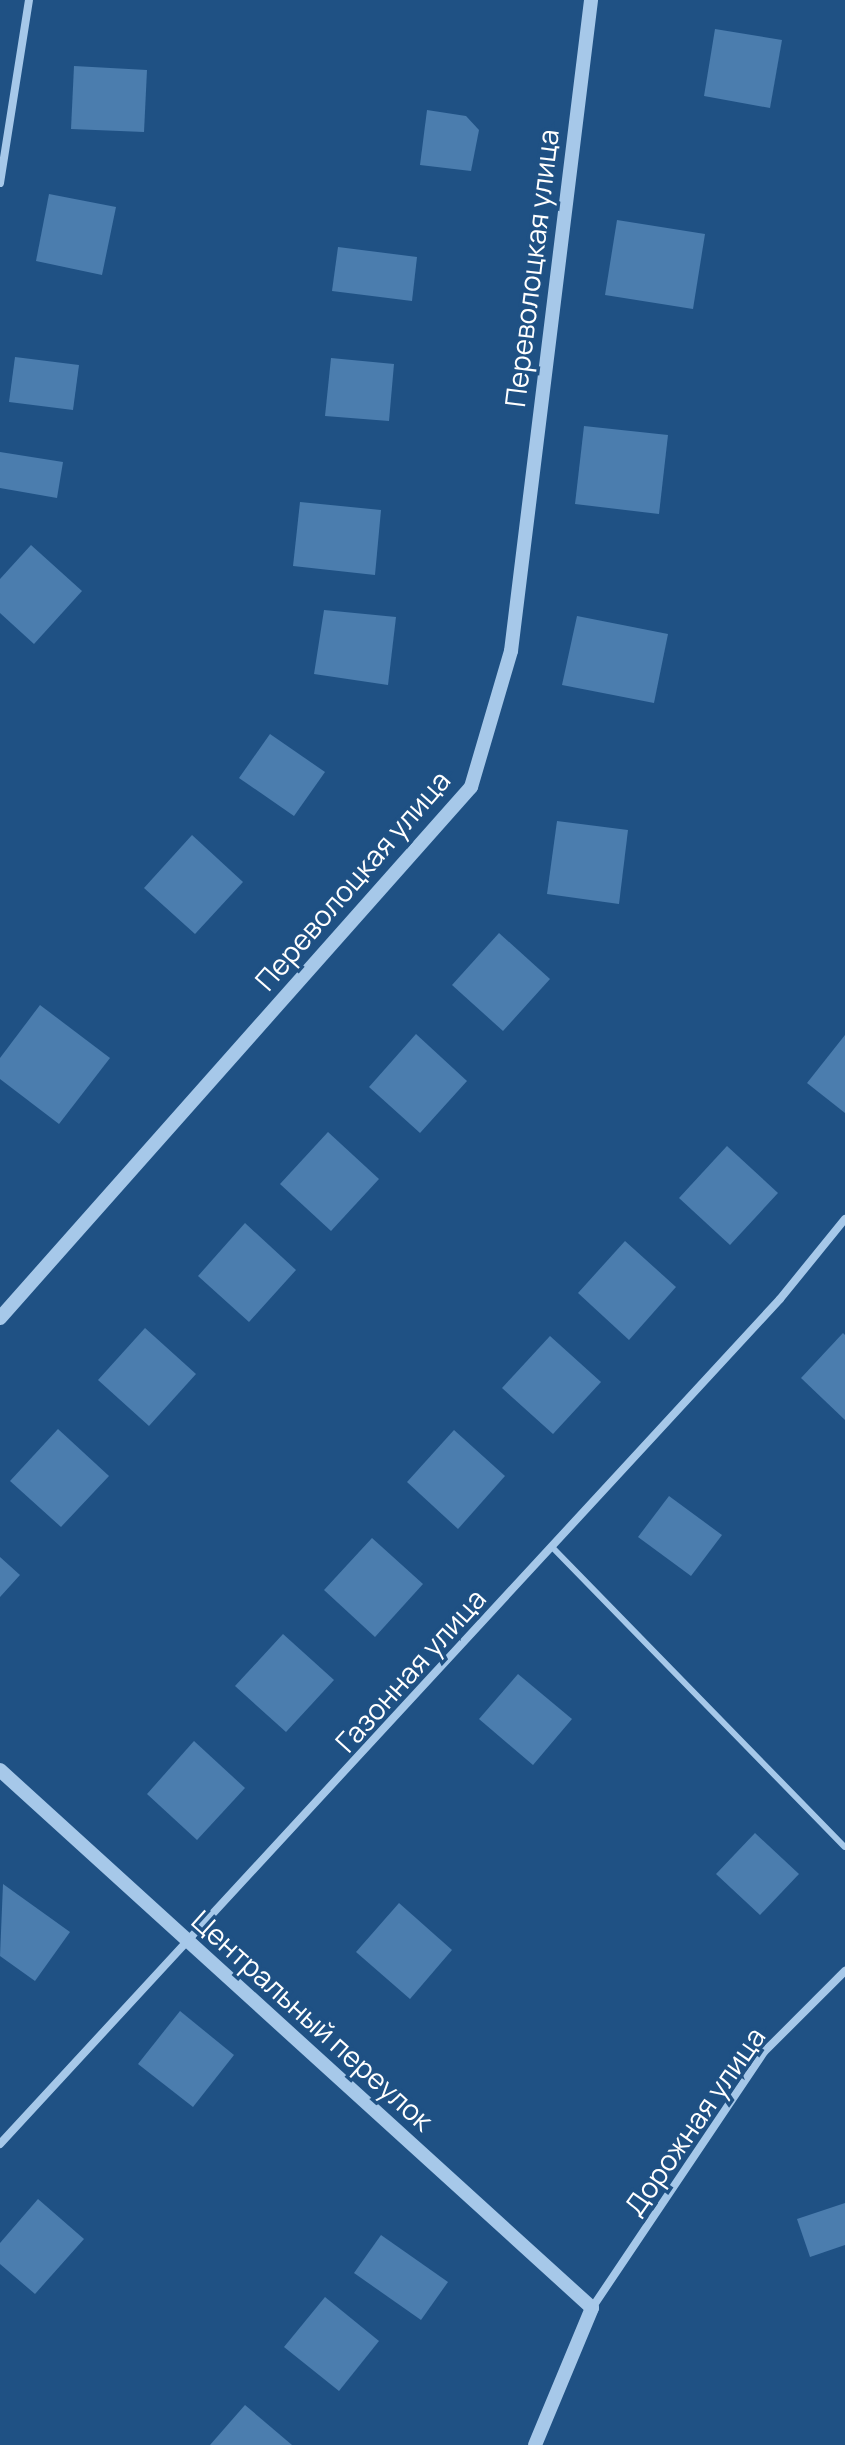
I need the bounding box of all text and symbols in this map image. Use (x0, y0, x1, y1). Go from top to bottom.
street label: Переволоцкая улица (497, 127, 565, 409)
street label: Переволоцкая улица (248, 763, 456, 997)
street label: Газонная улица (328, 1581, 492, 1759)
street label: Центральный переулок (186, 1903, 440, 2137)
street label: Дорожная улица (617, 2020, 771, 2222)

